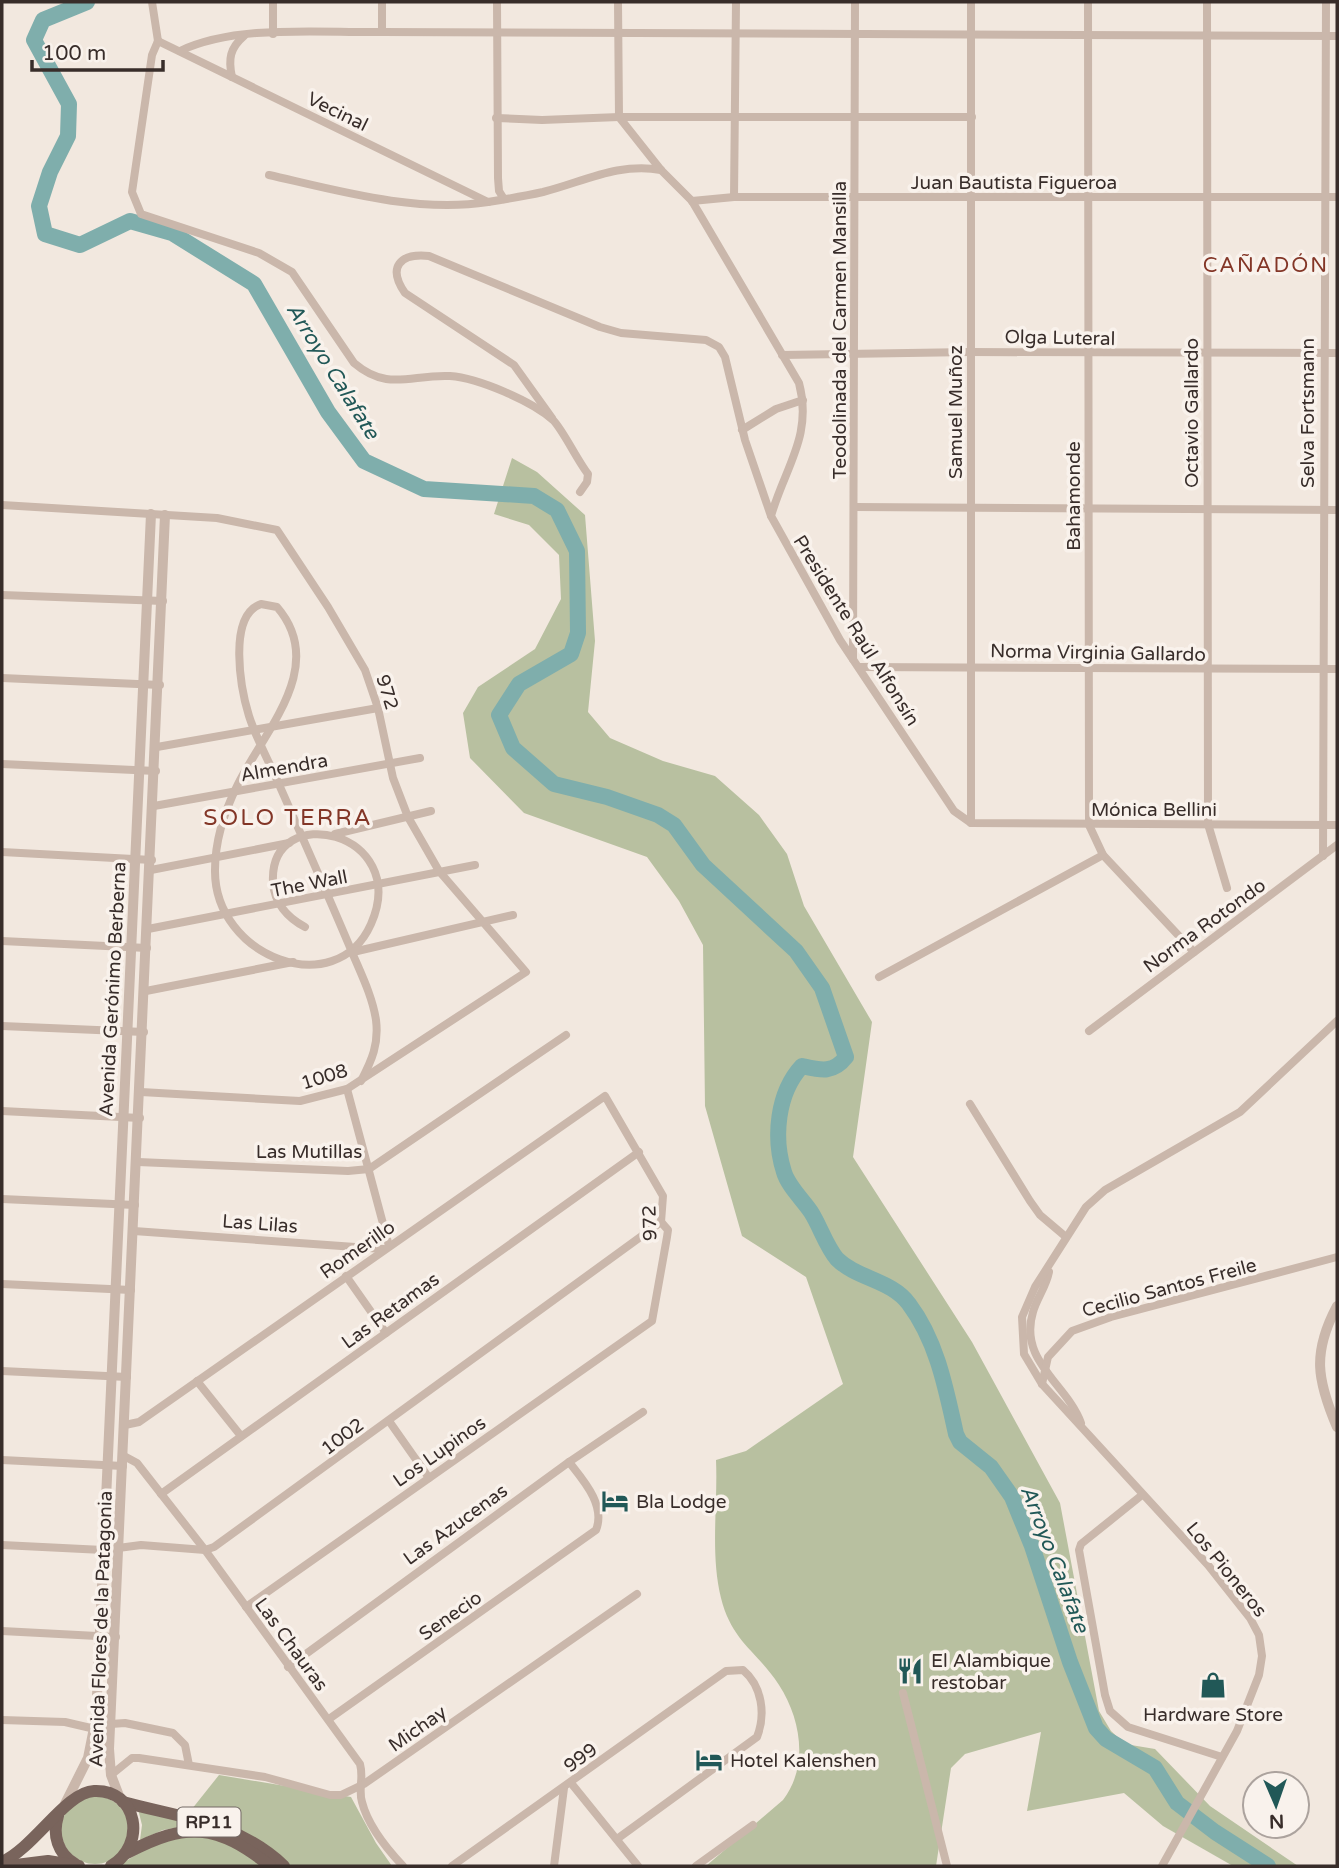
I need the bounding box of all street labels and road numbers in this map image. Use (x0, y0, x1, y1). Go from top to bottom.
street label: Vecinal (304, 88, 371, 136)
street label: Juan Bautista Figueroa (911, 172, 1117, 194)
street label: Teodolinada del Carmen Mansilla (829, 181, 851, 479)
street label: Olga Luteral (1004, 326, 1116, 350)
street label: Octavio Gallardo (1181, 338, 1203, 488)
street label: Selva Fortsmann (1297, 338, 1319, 488)
street label: Samuel Muñoz (945, 345, 967, 479)
street label: Bahamonde (1063, 441, 1085, 551)
street label: Presidente Raúl Alfonsín (788, 531, 924, 730)
street label: Norma Virginia Gallardo (990, 640, 1206, 666)
street label: 972 (371, 672, 403, 713)
street label: Almendra (239, 749, 330, 787)
street label: Mónica Bellini (1091, 799, 1217, 821)
street label: Avenida Gerónimo Berberna (95, 861, 131, 1117)
street label: The Wall (269, 866, 349, 902)
street label: Norma Rotondo (1139, 874, 1270, 978)
street label: 1008 (298, 1059, 350, 1094)
street label: Las Mutillas (256, 1141, 362, 1163)
street label: 972 (638, 1205, 662, 1241)
street label: Las Lilas (221, 1210, 299, 1238)
street label: Romerillo (316, 1216, 399, 1284)
street label: Cecilio Santos Freile (1080, 1254, 1259, 1322)
street label: Las Retamas (338, 1268, 444, 1354)
street label: Los Lupinos (389, 1412, 490, 1492)
street label: 1002 (317, 1414, 368, 1460)
street label: Las Azucenas (399, 1480, 512, 1570)
street label: Avenida Flores de la Patagonia (85, 1490, 117, 1768)
street label: Los Pioneros (1181, 1518, 1271, 1621)
street label: Senecio (415, 1586, 486, 1645)
street label: Las Chauras (250, 1594, 332, 1695)
street label: Michay (385, 1701, 451, 1757)
street label: 999 (560, 1738, 602, 1777)
road number: RP11 (178, 1808, 241, 1836)

